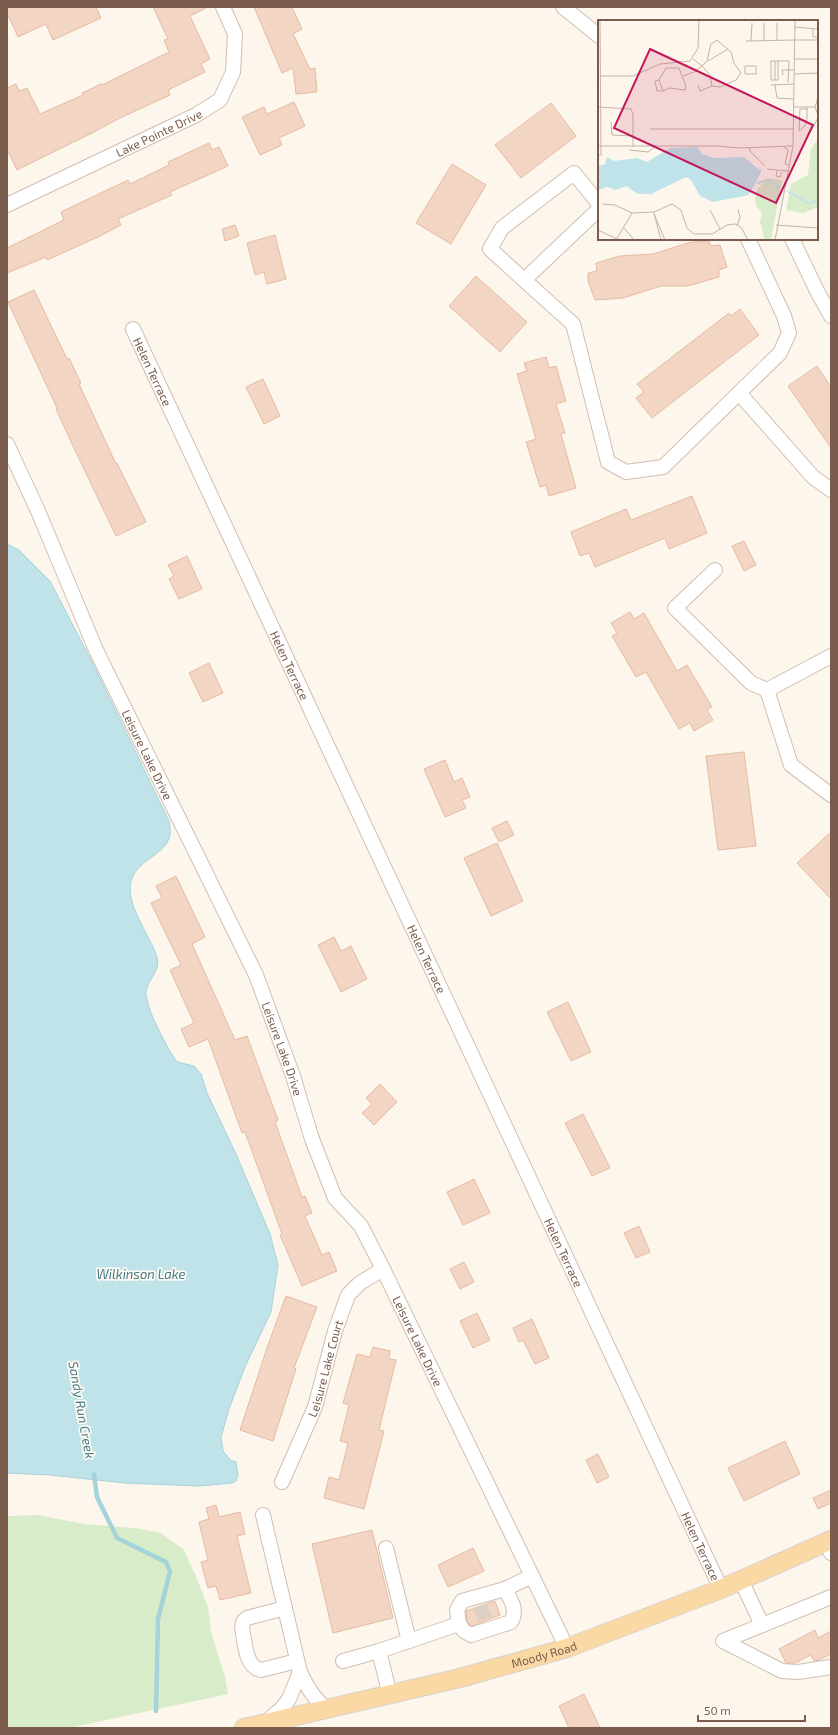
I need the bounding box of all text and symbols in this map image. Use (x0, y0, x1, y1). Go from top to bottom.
inset map (598, 20, 818, 240)
street label: Lake Pointe Drive (113, 106, 204, 159)
street label: Helen Terrace (131, 335, 175, 408)
street label: Helen Terrace (268, 628, 312, 702)
street label: Leisure Lake Drive (119, 707, 176, 802)
street label: Helen Terrace (405, 922, 449, 995)
street label: Leisure Lake Drive (259, 1000, 306, 1097)
street label: Helen Terrace (542, 1216, 586, 1289)
water label: Wilkinson Lake (97, 1266, 185, 1282)
street label: Leisure Lake Drive (390, 1294, 446, 1389)
street label: Leisure Lake Court (305, 1317, 346, 1419)
water label: Sandy Run Creek (66, 1360, 98, 1460)
street label: Helen Terrace (679, 1509, 723, 1583)
street label: Moody Road (510, 1638, 579, 1670)
scale bar (698, 1697, 805, 1723)
text: 50 m (704, 1703, 731, 1717)

